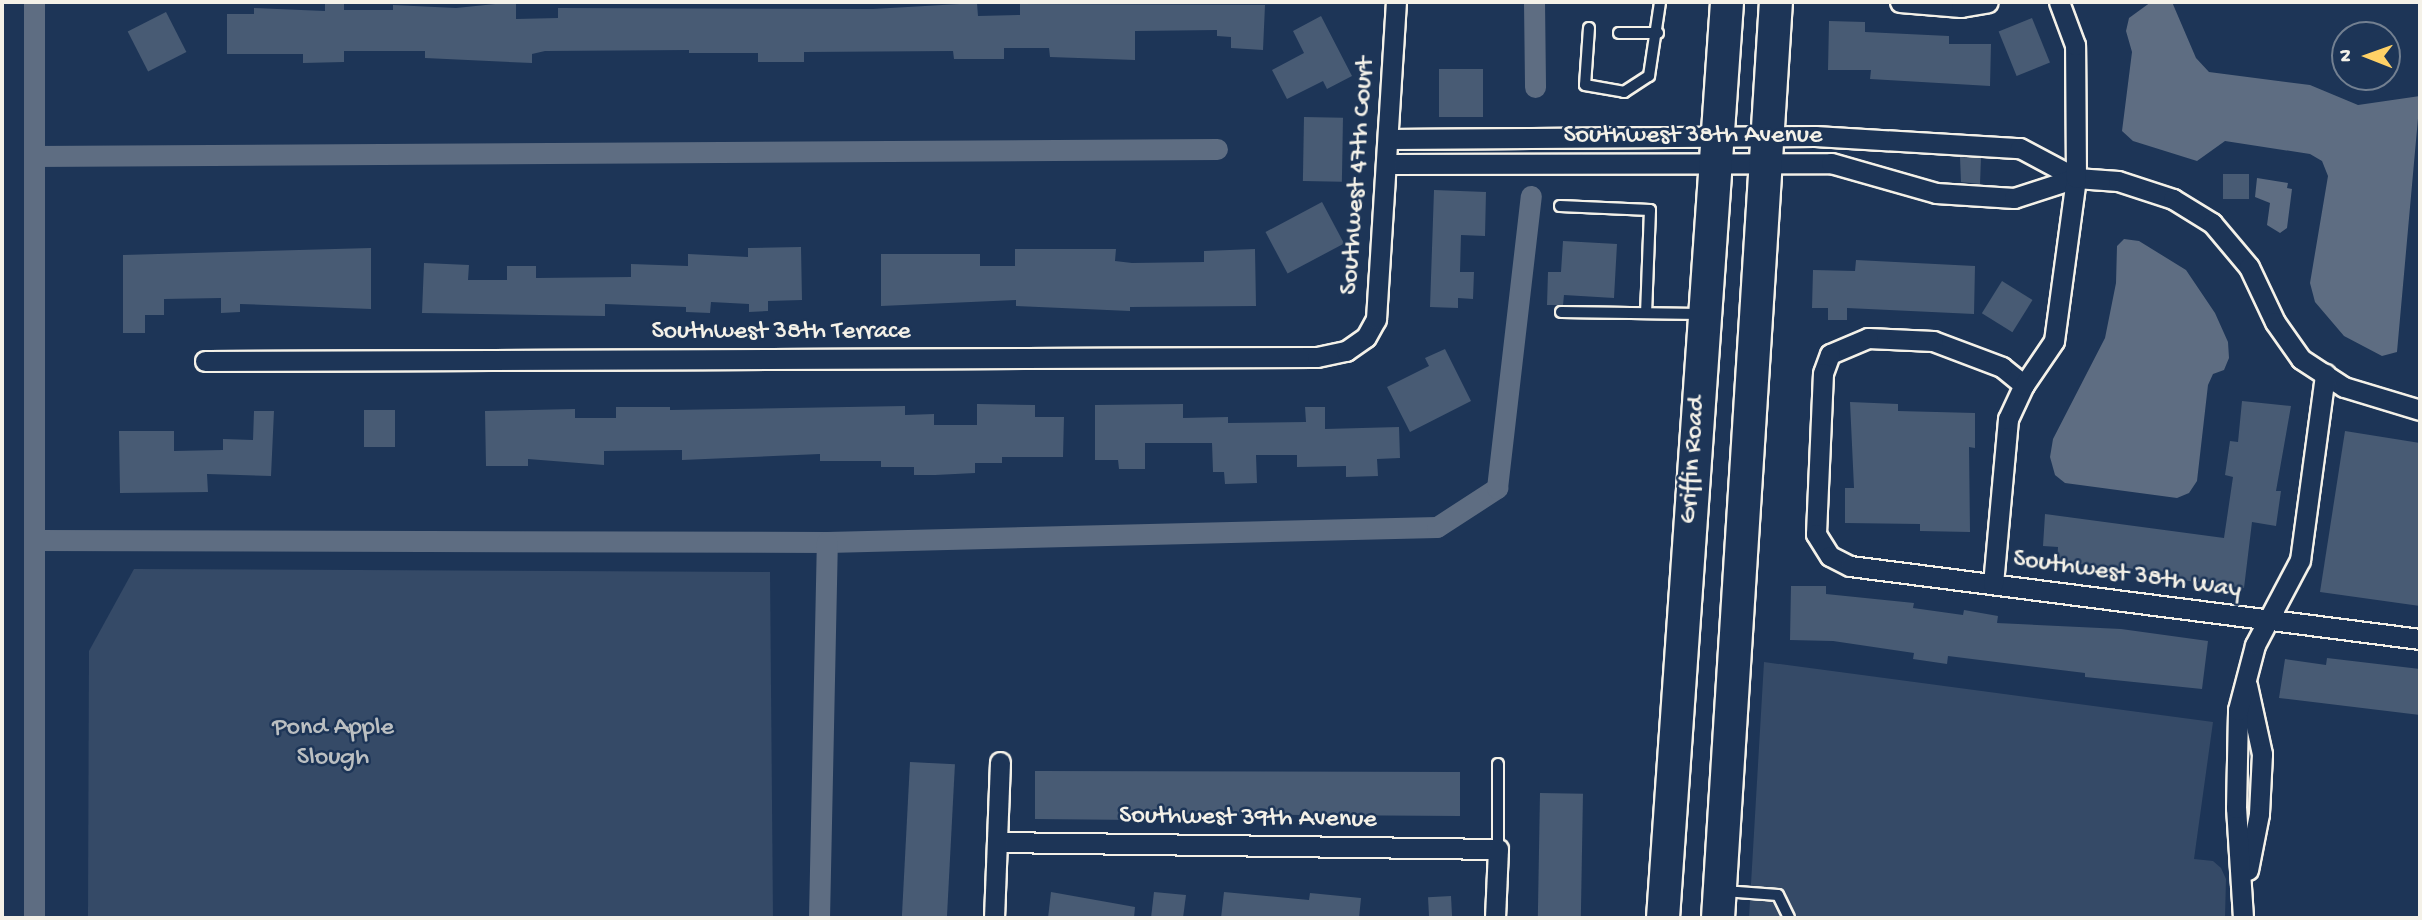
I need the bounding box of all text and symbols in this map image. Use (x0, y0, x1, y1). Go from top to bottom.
north arrow (2331, 21, 2401, 91)
text: N (2335, 49, 2358, 62)
street label: Southwest 47th Court (1335, 56, 1383, 296)
street label: Southwest 38th Avenue (1564, 121, 1822, 153)
street label: Southwest 38th Terrace (651, 317, 911, 349)
street label: Griffin Road (1674, 395, 1714, 525)
street label: Southwest 38th Way (2011, 545, 2243, 607)
park label: Pond Apple Slough (272, 713, 394, 774)
street label: Southwest 39th Avenue (1119, 801, 1377, 837)

